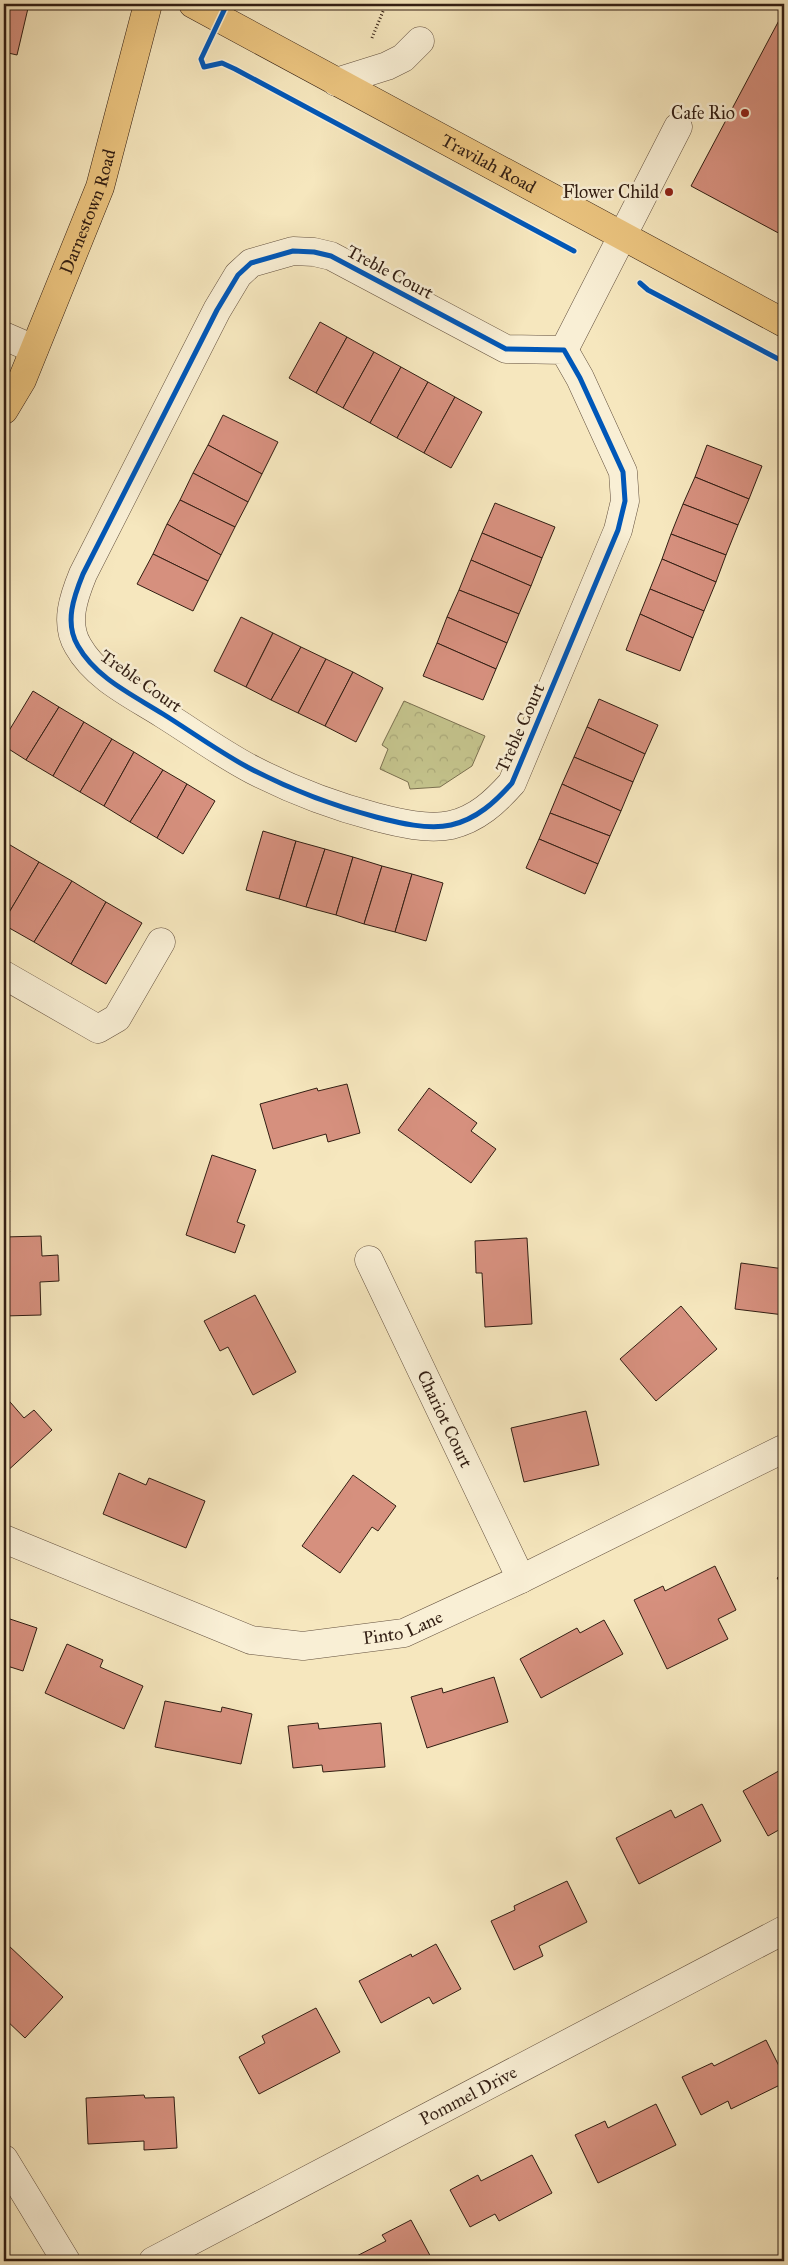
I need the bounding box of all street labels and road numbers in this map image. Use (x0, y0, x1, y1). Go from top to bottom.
street label: Travilah Road (437, 129, 540, 198)
street label: Darnestown Road (55, 147, 120, 277)
street label: Treble Court (343, 240, 438, 304)
street label: Treble Court (96, 645, 187, 718)
street label: Treble Court (491, 680, 550, 776)
street label: Chariot Court (412, 1367, 478, 1472)
street label: Pinto Lane (362, 1606, 446, 1649)
street label: Pommel Drive (416, 2061, 521, 2130)

